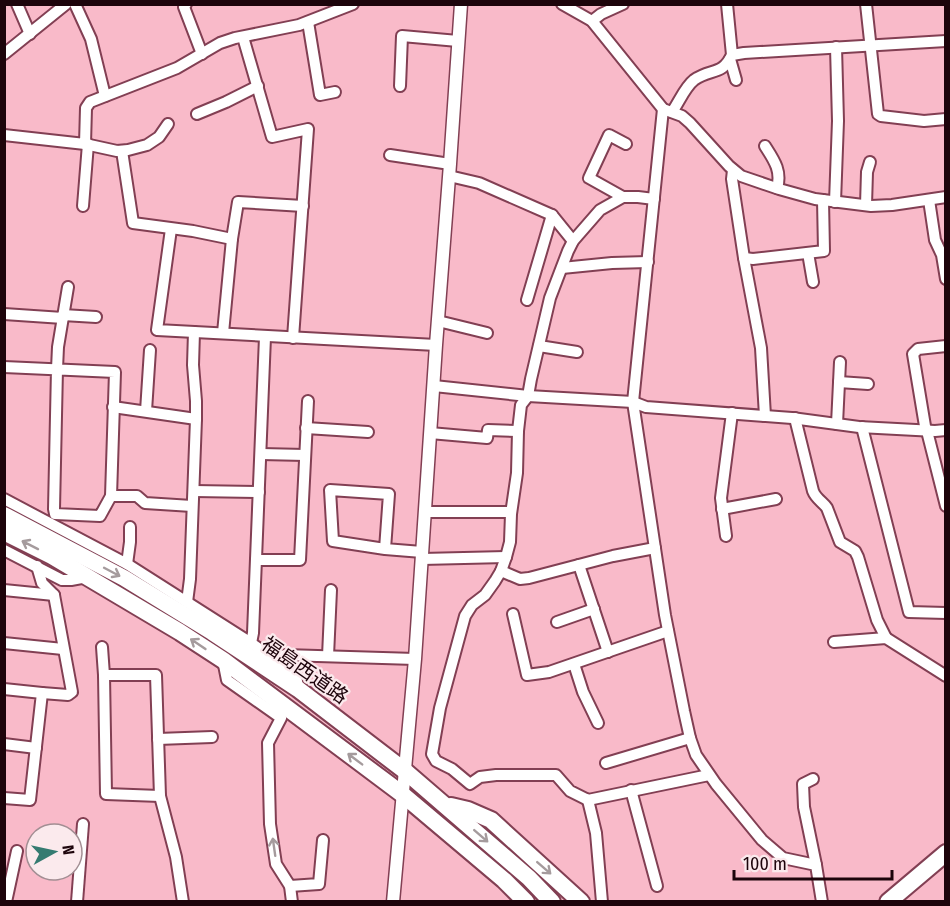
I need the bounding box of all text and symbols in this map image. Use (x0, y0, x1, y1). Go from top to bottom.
one-way arrow (22, 539, 39, 551)
one-way arrow (102, 567, 120, 578)
street label: 福島西道路 (257, 631, 353, 709)
one-way arrow (190, 638, 207, 650)
one-way arrow (348, 753, 364, 765)
north arrow (24, 822, 84, 882)
one-way arrow (473, 830, 489, 843)
one-way arrow (268, 838, 279, 858)
scale bar (734, 843, 892, 881)
text: N (58, 844, 78, 856)
text: 100 m (743, 853, 787, 875)
one-way arrow (537, 861, 552, 875)

